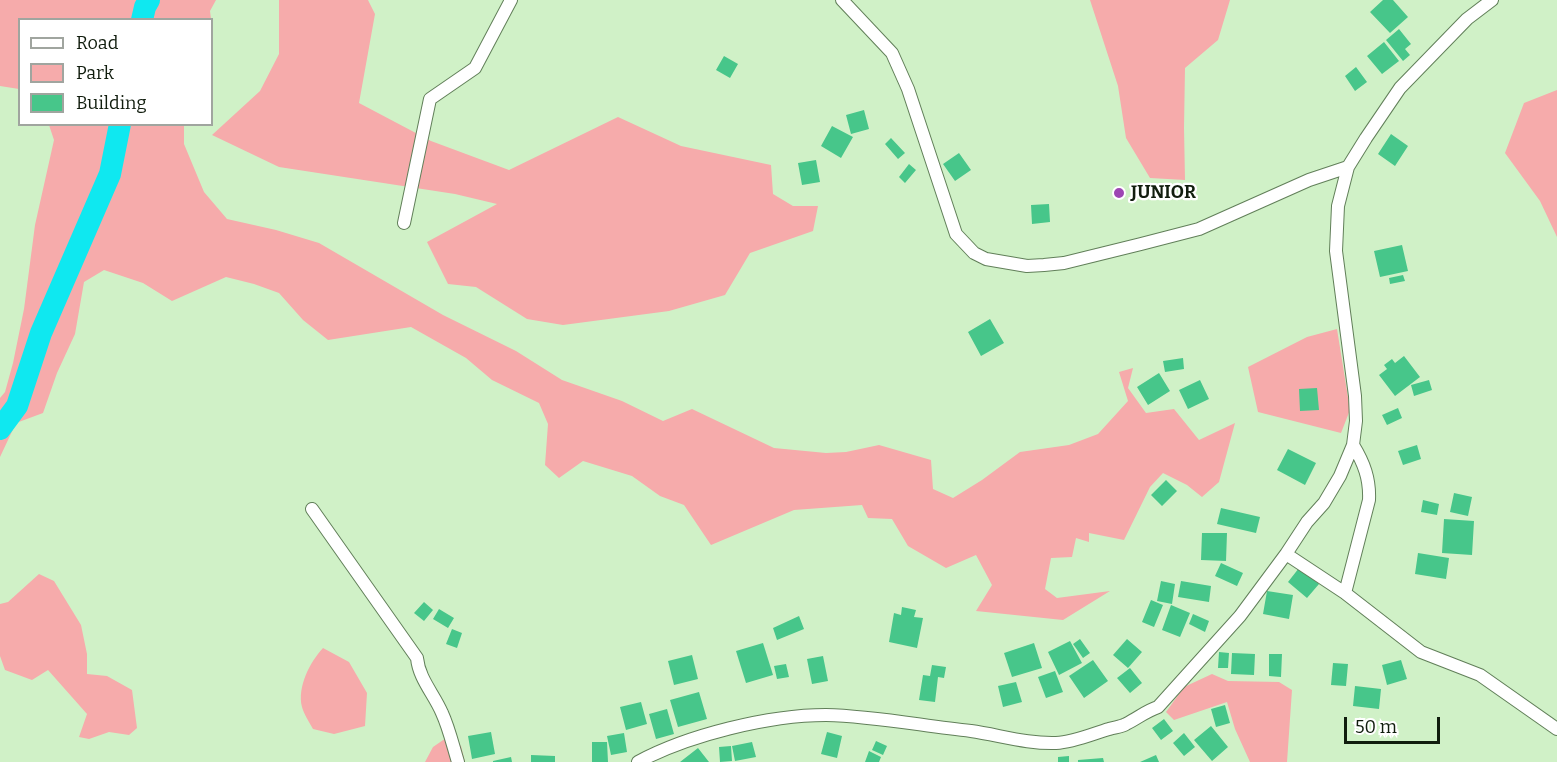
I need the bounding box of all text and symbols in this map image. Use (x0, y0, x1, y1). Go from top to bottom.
legend (18, 18, 213, 126)
text: Road (76, 32, 118, 54)
text: Park (76, 62, 114, 84)
text: Building (76, 92, 147, 114)
place label: JUNIOR (1131, 182, 1196, 204)
marker: JUNIOR (1112, 186, 1126, 200)
scale bar (1347, 705, 1443, 743)
text: 50 m (1355, 716, 1397, 738)

